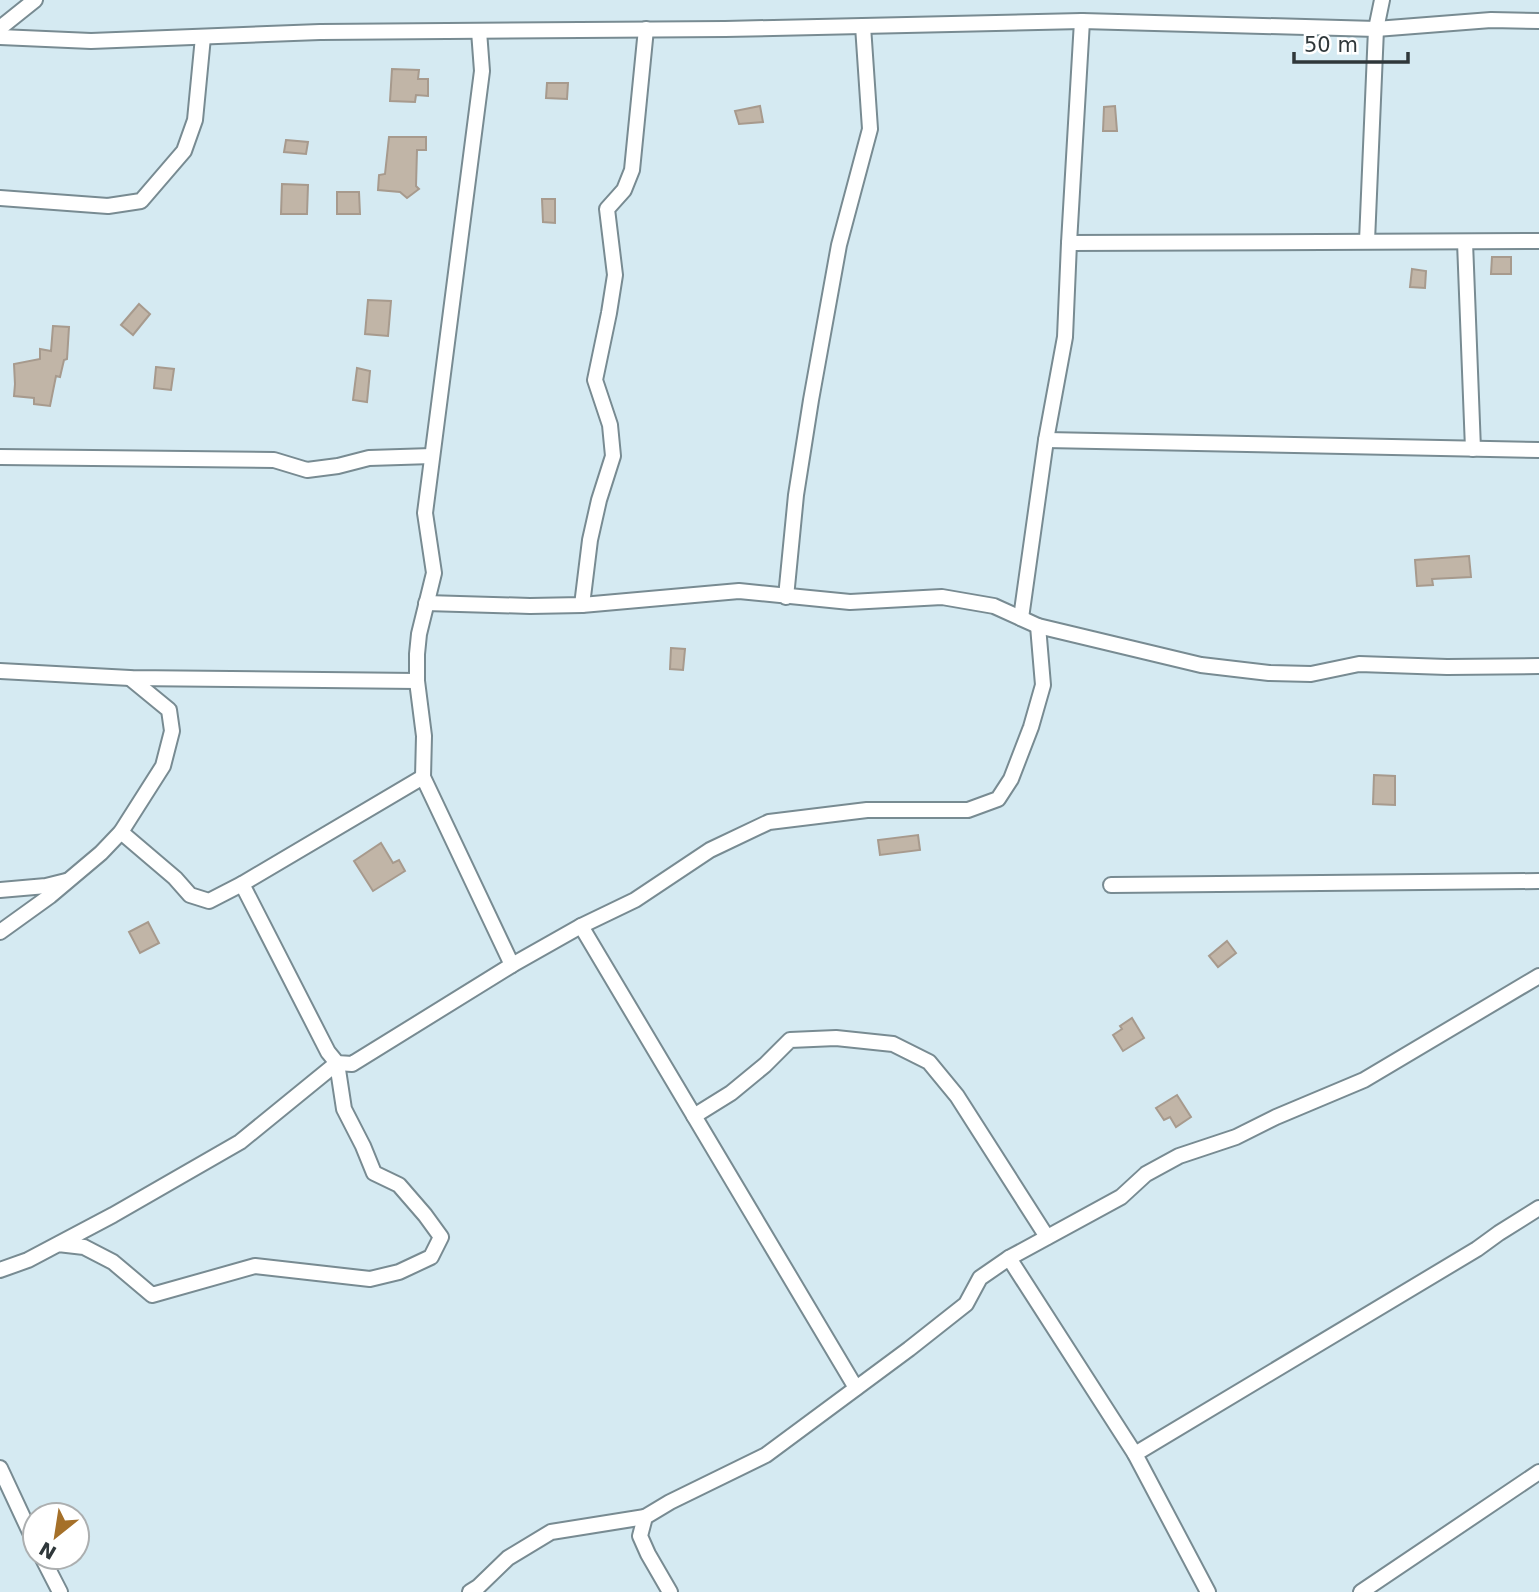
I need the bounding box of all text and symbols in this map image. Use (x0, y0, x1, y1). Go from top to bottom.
scale bar (1294, 21, 1408, 65)
text: 50 m (1304, 33, 1358, 57)
north arrow (21, 1501, 91, 1571)
text: N (35, 1537, 60, 1564)

